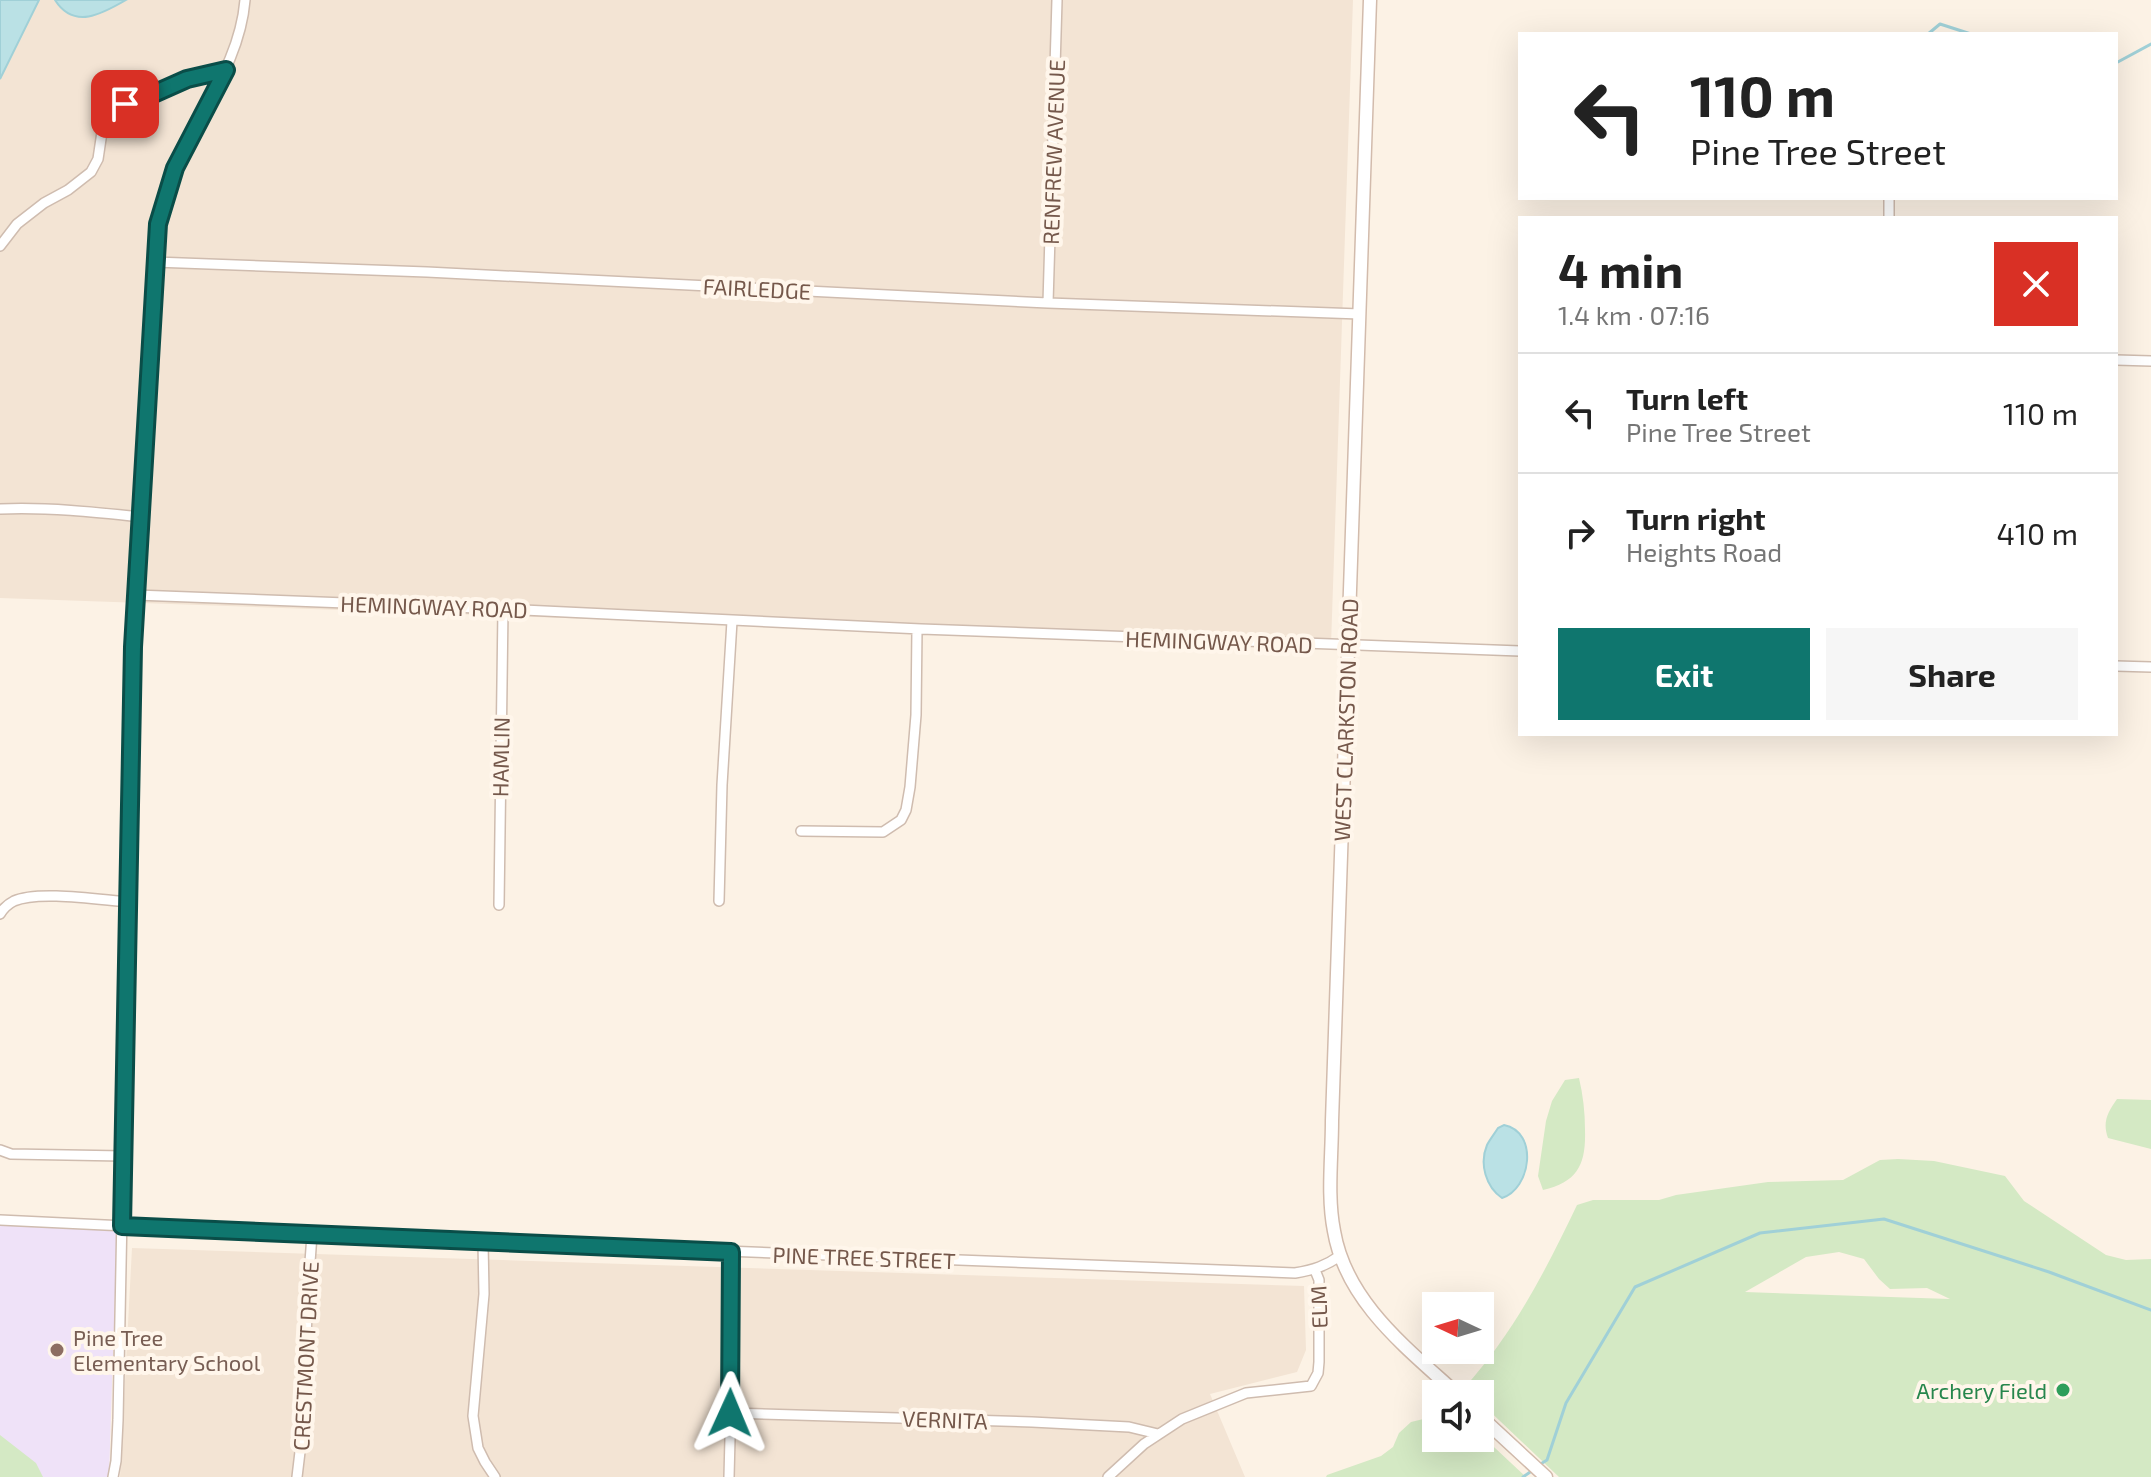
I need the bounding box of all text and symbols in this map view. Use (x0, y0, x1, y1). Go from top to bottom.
street label: RENFREW AVENUE (1037, 59, 1069, 245)
text: 110 m (1690, 61, 1835, 128)
icon: left (1558, 64, 1662, 168)
pin (91, 70, 159, 138)
icon: arrive (103, 82, 147, 126)
text: Pine Tree Street (1690, 129, 1946, 172)
text: 4 min (1558, 240, 1683, 298)
button: close (1994, 242, 2078, 326)
street label: FAIRLEDGE (702, 272, 812, 304)
text: 1.4 km · 07:16 (1558, 299, 1710, 330)
text: Turn left (1626, 380, 1748, 416)
icon: left (1558, 391, 1602, 435)
text: 110 m (2003, 395, 2078, 431)
text: Pine Tree Street (1626, 416, 1811, 447)
text: Turn right (1626, 500, 1766, 536)
icon: right (1558, 511, 1602, 555)
text: 410 m (1997, 515, 2078, 551)
text: Heights Road (1626, 536, 1782, 567)
street label: HEMINGWAY ROAD (340, 590, 528, 622)
street label: WEST CLARKSTON ROAD (1328, 598, 1362, 842)
street label: HEMINGWAY ROAD (1125, 625, 1313, 657)
button: Exit (1558, 628, 1810, 720)
button: Share (1826, 628, 2078, 720)
street label: HAMLIN (486, 717, 514, 797)
street label: PINE TREE STREET (772, 1241, 956, 1273)
street label: CRESTMONT DRIVE (287, 1260, 323, 1452)
street label: ELM (1304, 1285, 1332, 1329)
north arrow (1422, 1292, 1494, 1364)
map controls (1422, 1292, 1494, 1452)
place label: Pine Tree Elementary School (73, 1324, 261, 1375)
marker: Pine Tree Elementary School (48, 1341, 66, 1359)
position arrow (688, 1371, 772, 1455)
place label: Archery Field (1916, 1377, 2047, 1403)
button: sound (1422, 1380, 1494, 1452)
marker: Archery Field (2054, 1381, 2072, 1399)
street label: VERNITA (902, 1405, 989, 1433)

